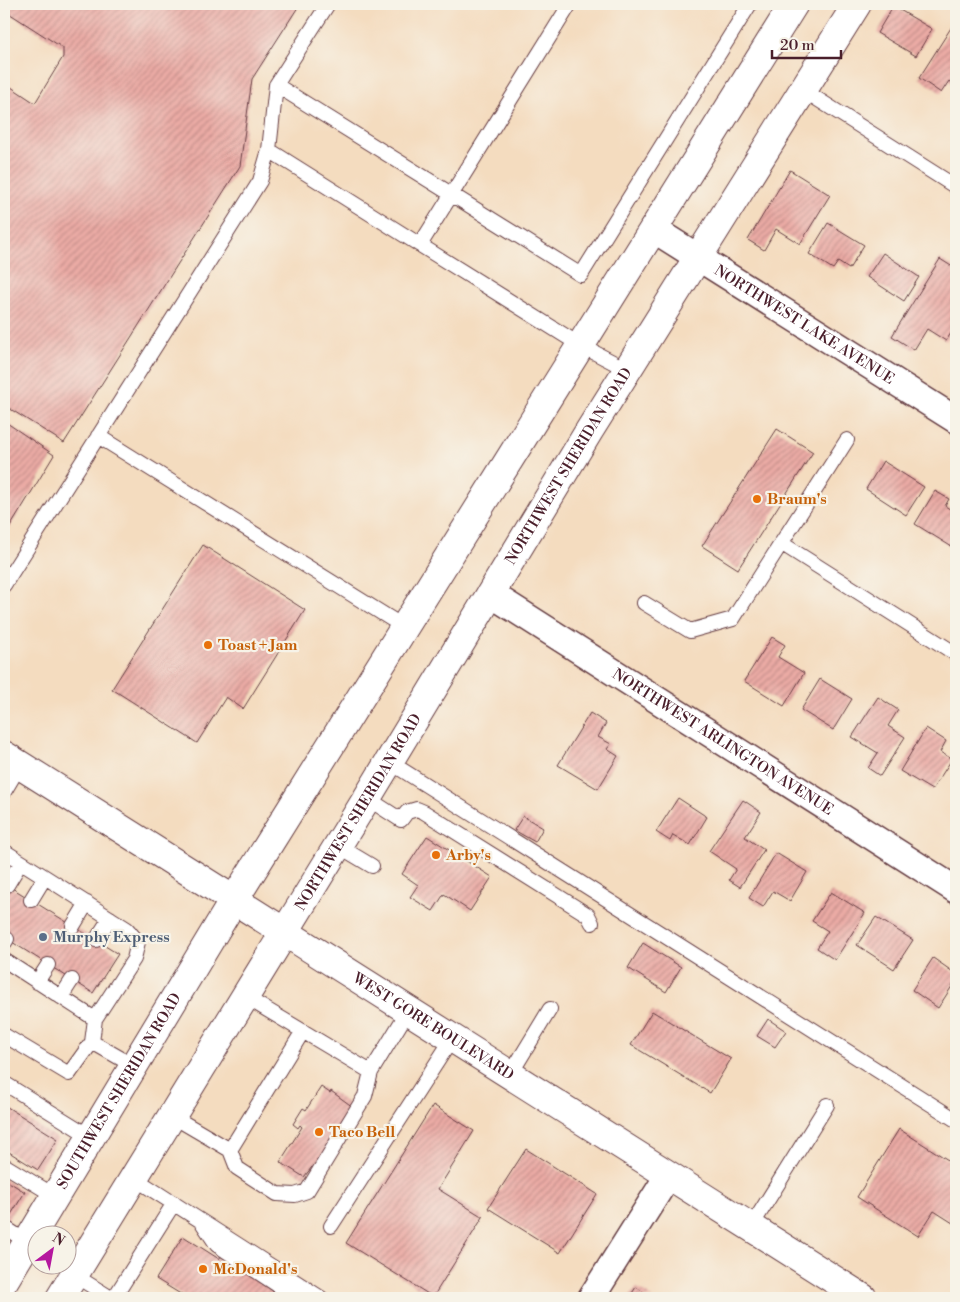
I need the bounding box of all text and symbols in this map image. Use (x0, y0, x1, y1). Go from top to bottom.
scale bar (772, 28, 841, 60)
text: 20 m (780, 36, 815, 55)
street label: NORTHWEST LAKE AVENUE (711, 261, 898, 388)
street label: NORTHWEST SHERIDAN ROAD (501, 364, 636, 568)
place label: Braum's (767, 490, 827, 509)
marker: Braum's (751, 493, 763, 505)
place label: Toast + Jam (218, 636, 298, 655)
marker: Toast + Jam (202, 639, 214, 651)
street label: NORTHWEST ARLINGTON AVENUE (609, 664, 837, 819)
street label: NORTHWEST SHERIDAN ROAD (291, 710, 425, 914)
place label: Arby's (445, 846, 491, 865)
marker: Arby's (430, 849, 442, 861)
place label: Murphy Express (53, 928, 170, 947)
marker: Murphy Express (37, 931, 49, 943)
street label: WEST GORE BOULEVARD (349, 968, 518, 1084)
street label: SOUTHWEST SHERIDAN ROAD (52, 989, 185, 1193)
place label: Taco Bell (329, 1123, 395, 1142)
marker: Taco Bell (313, 1126, 325, 1138)
north arrow (28, 1224, 78, 1274)
text: N (49, 1229, 68, 1250)
place label: McDonald's (213, 1260, 297, 1279)
marker: McDonald's (197, 1263, 209, 1275)

